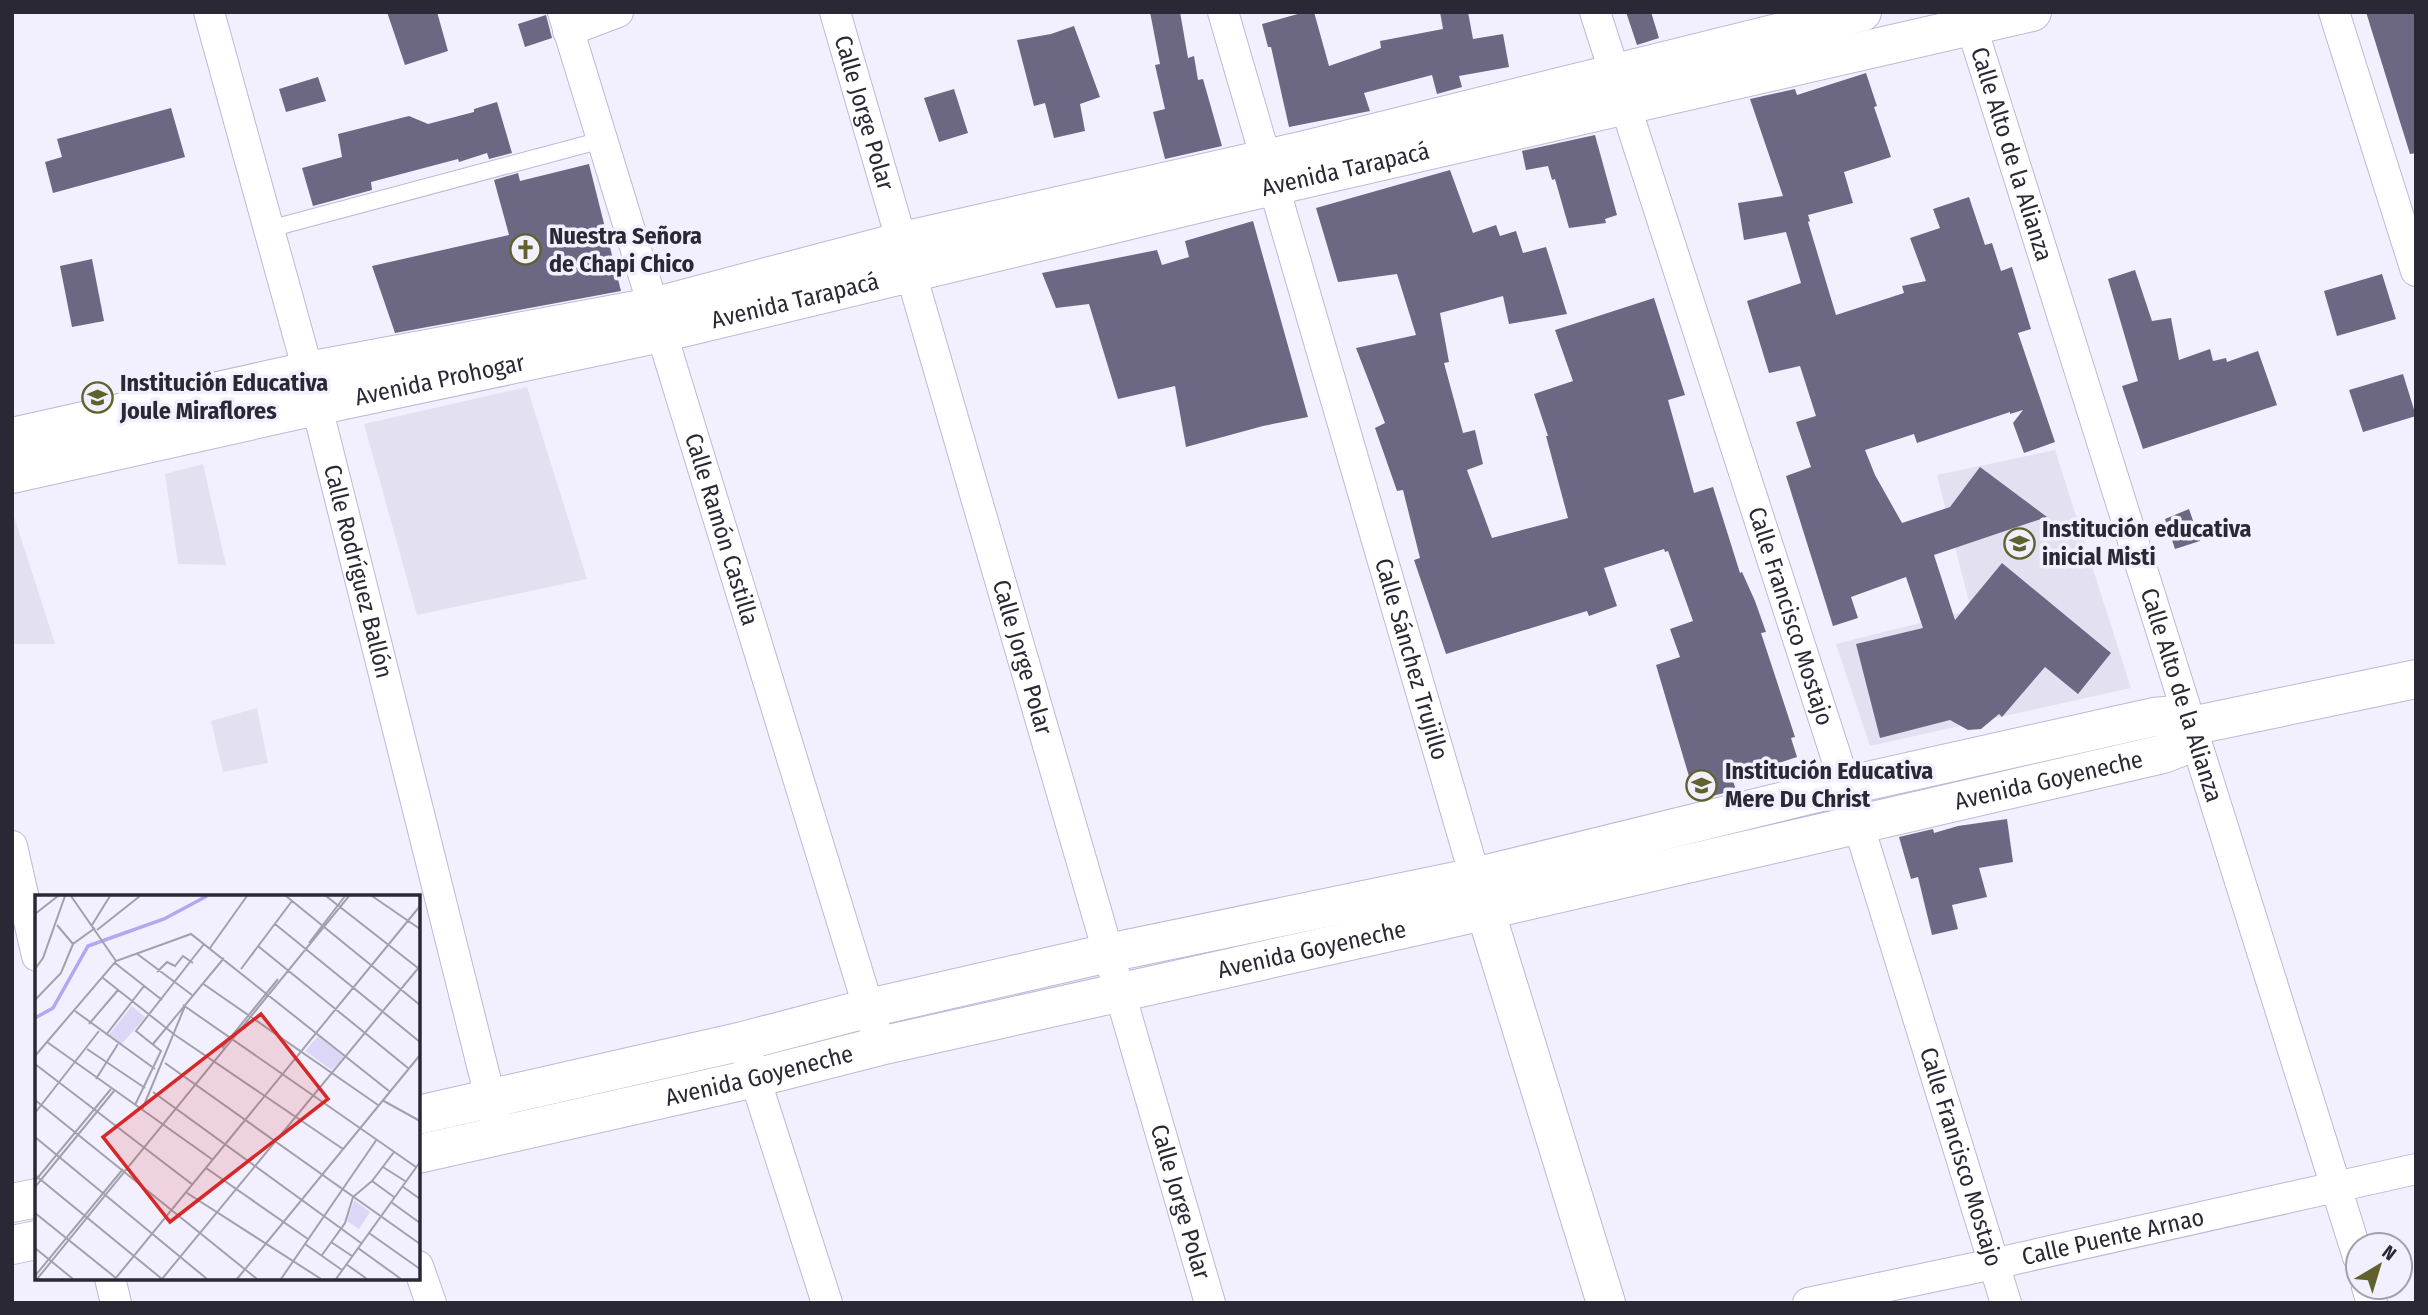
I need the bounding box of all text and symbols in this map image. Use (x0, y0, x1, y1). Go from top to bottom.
street label: Calle Jorge Polar (829, 32, 900, 194)
street label: Calle Alto de la Alianza (1965, 44, 2058, 265)
street label: Avenida Tarapacá (1259, 137, 1432, 202)
place label: Nuestra Señora de Chapi Chico (549, 222, 702, 278)
church icon: Nuestra Señora de Chapi Chico (509, 233, 543, 267)
street label: Avenida Tarapacá (708, 267, 882, 334)
street label: Avenida Prohogar (352, 348, 528, 411)
place label: Institución Educativa Joule Miraflores (119, 369, 328, 425)
school or university icon: Institución Educativa Joule Miraflores (80, 380, 114, 414)
street label: Calle Ramón Castilla (679, 430, 764, 629)
street label: Calle Rodríguez Ballón (318, 462, 398, 681)
street label: Calle Francisco Mostajo (1742, 503, 1839, 729)
place label: Institución educativa inicial Misti (2042, 515, 2252, 571)
school or university icon: Institución educativa inicial Misti (2002, 526, 2036, 560)
street label: Calle Sánchez Trujillo (1369, 555, 1454, 763)
street label: Calle Jorge Polar (987, 577, 1058, 739)
street label: Calle Alto de la Alianza (2135, 585, 2228, 806)
street label: Avenida Goyeneche (1952, 745, 2145, 816)
place label: Institución Educativa Mere Du Christ (1725, 757, 1933, 813)
school or university icon: Institución Educativa Mere Du Christ (1685, 768, 1719, 802)
inset map (35, 895, 420, 1280)
street label: Avenida Goyeneche (1215, 915, 1409, 984)
street label: Avenida Goyeneche (663, 1039, 856, 1112)
street label: Calle Francisco Mostajo (1914, 1044, 2008, 1270)
street label: Calle Jorge Polar (1145, 1121, 1217, 1283)
street label: Calle Puente Arnao (2019, 1203, 2207, 1271)
north arrow (2344, 1231, 2414, 1301)
text: N (2378, 1240, 2401, 1266)

